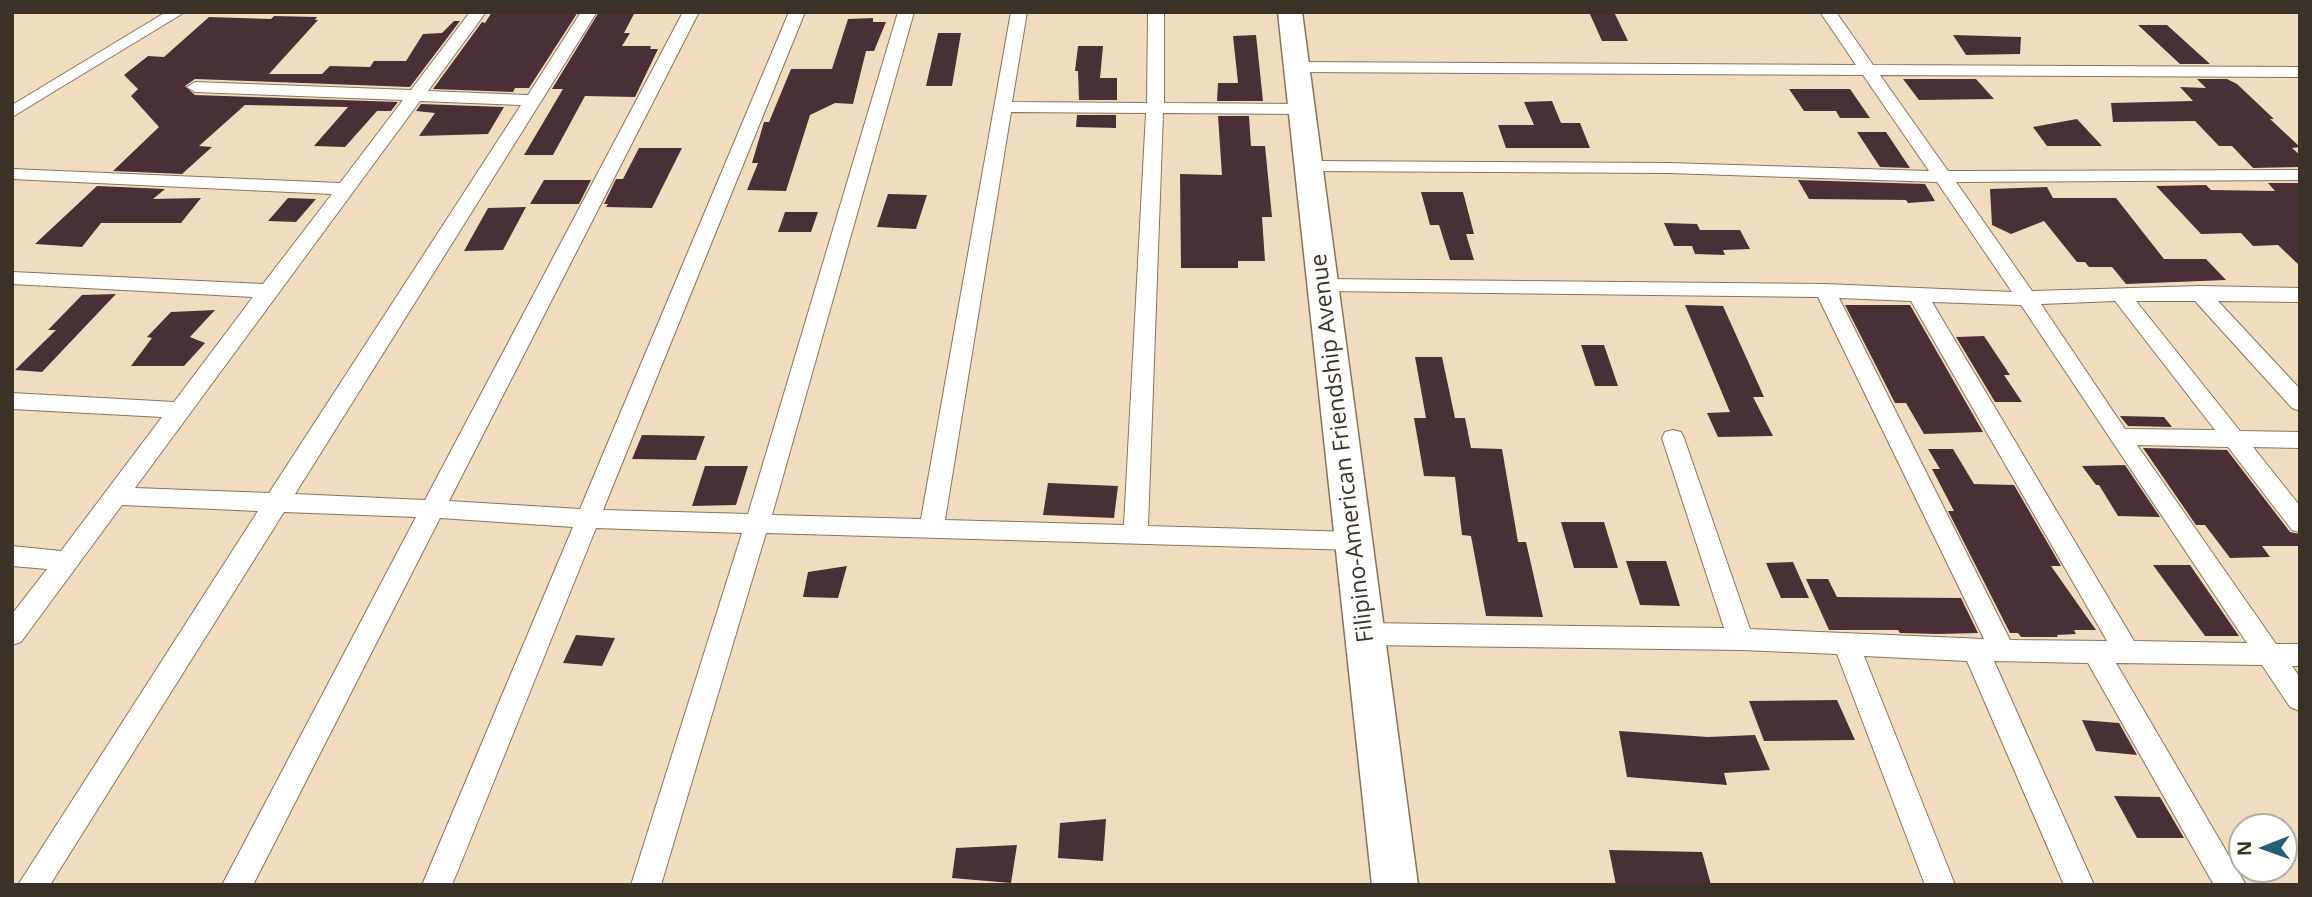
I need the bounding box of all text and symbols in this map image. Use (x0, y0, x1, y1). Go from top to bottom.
street label: Filipino-American Friendship Avenue (1305, 252, 1381, 644)
north arrow (2228, 813, 2298, 883)
text: N (2231, 840, 2257, 856)

